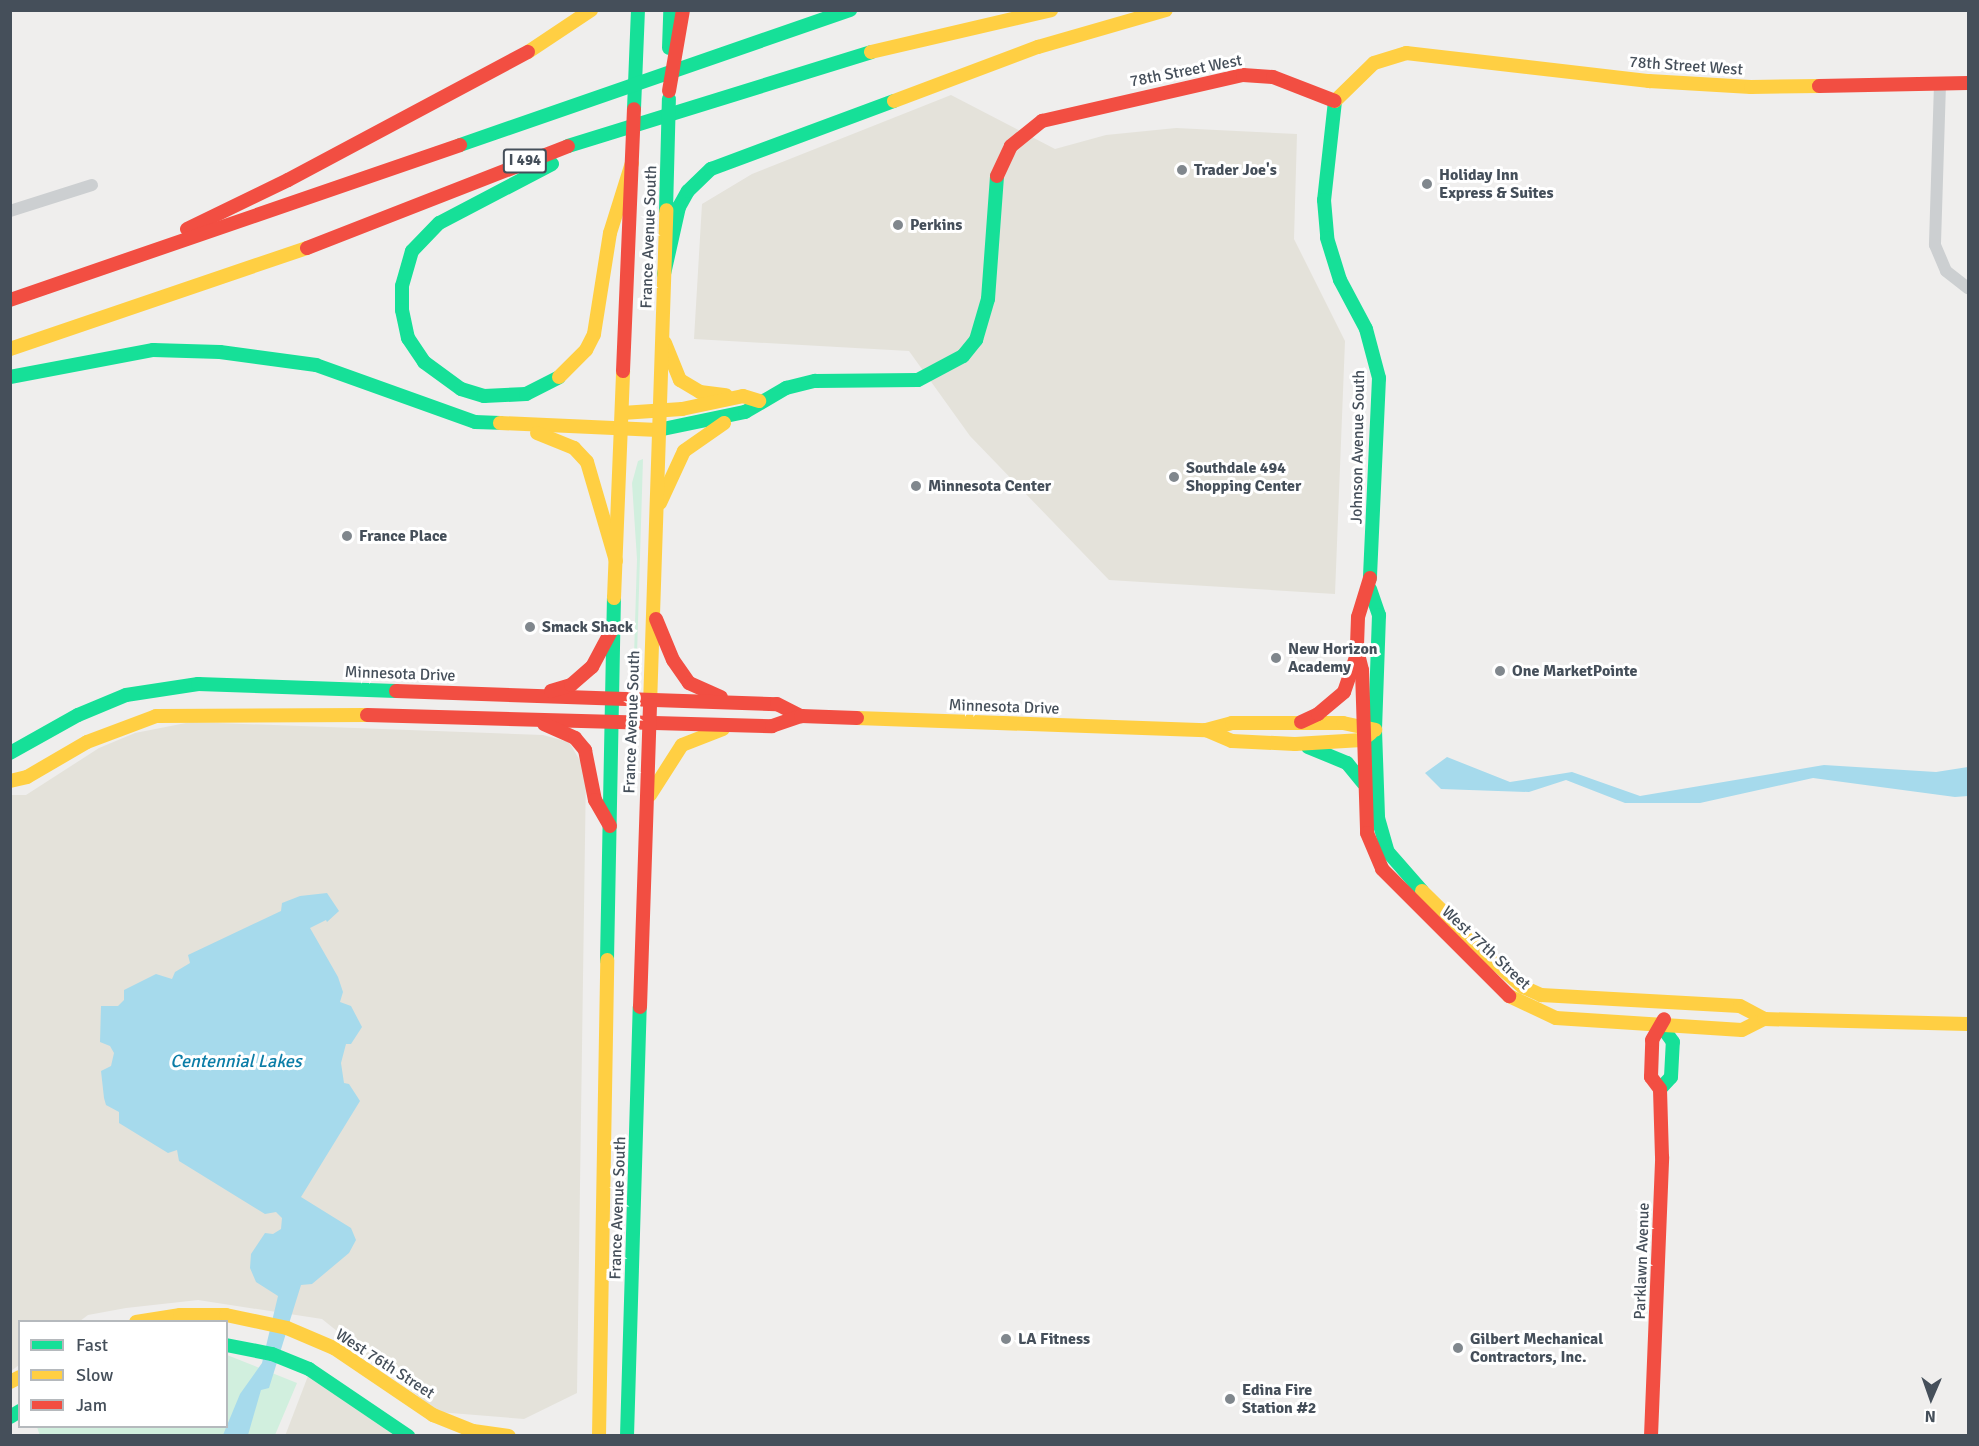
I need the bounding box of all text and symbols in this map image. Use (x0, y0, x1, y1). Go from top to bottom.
street label: 78th Street West (1128, 51, 1244, 91)
street label: 78th Street West (1629, 52, 1743, 80)
road number: I 494 (502, 149, 548, 173)
place label: Trader Joe's (1194, 160, 1277, 180)
marker: Trader Joe's (1175, 163, 1189, 177)
street label: France Avenue South (637, 165, 661, 309)
place label: Holiday Inn Express & Suites (1439, 165, 1554, 203)
marker: Holiday Inn Express & Suites (1420, 177, 1434, 191)
place label: Perkins (910, 215, 962, 235)
marker: Perkins (891, 218, 905, 232)
street label: Johnson Avenue South (1347, 370, 1369, 524)
place label: Southdale 494 Shopping Center (1186, 458, 1301, 496)
marker: Southdale 494 Shopping Center (1167, 470, 1181, 484)
place label: Minnesota Center (928, 476, 1051, 496)
marker: Minnesota Center (909, 479, 923, 493)
place label: France Place (359, 526, 447, 546)
marker: France Place (340, 529, 354, 543)
place label: Smack Shack (542, 617, 633, 637)
marker: Smack Shack (523, 620, 537, 634)
place label: New Horizon Academy (1288, 639, 1378, 677)
street label: France Avenue South (620, 650, 644, 794)
marker: New Horizon Academy (1269, 651, 1283, 665)
place label: One MarketPointe (1512, 661, 1638, 681)
street label: Minnesota Drive (344, 662, 456, 686)
marker: One MarketPointe (1493, 664, 1507, 678)
street label: Minnesota Drive (948, 695, 1060, 719)
street label: West 77th Street (1438, 902, 1534, 994)
water label: Centennial Lakes (170, 1050, 302, 1072)
street label: France Avenue South (606, 1136, 630, 1280)
street label: Parklawn Avenue (1630, 1202, 1654, 1320)
legend (18, 1320, 228, 1428)
street label: West 76th Street (332, 1325, 438, 1403)
place label: LA Fitness (1018, 1329, 1090, 1349)
place label: Gilbert Mechanical Contractors, Inc. (1470, 1329, 1603, 1367)
marker: LA Fitness (999, 1332, 1013, 1346)
text: Fast (76, 1334, 108, 1356)
marker: Gilbert Mechanical Contractors, Inc. (1451, 1341, 1465, 1355)
text: Slow (76, 1364, 113, 1386)
north arrow (1901, 1368, 1961, 1428)
place label: Edina Fire Station #2 (1242, 1380, 1317, 1418)
marker: Edina Fire Station #2 (1223, 1392, 1237, 1406)
text: Jam (76, 1394, 107, 1416)
text: N (1924, 1406, 1936, 1426)

